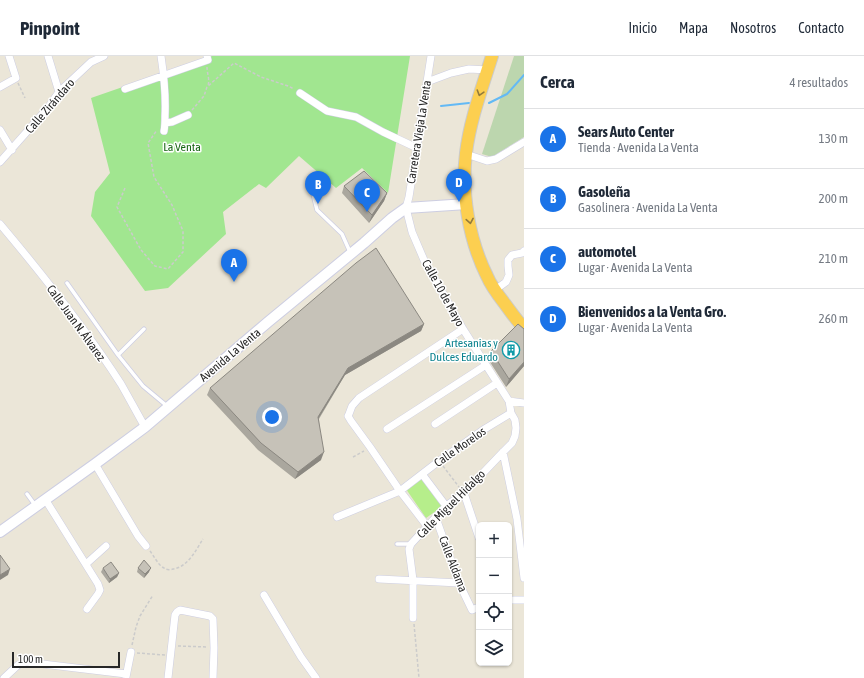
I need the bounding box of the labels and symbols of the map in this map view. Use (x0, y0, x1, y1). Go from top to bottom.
street label: Calle Zirándaro (23, 76, 78, 136)
street label: Carretera Vieja La Venta (404, 79, 434, 185)
one-way arrow (477, 89, 485, 96)
park label: La Venta (163, 140, 201, 154)
pin: D (446, 169, 472, 202)
pin: B (305, 171, 331, 204)
pin: C (354, 179, 380, 212)
one-way arrow (465, 218, 473, 224)
pin: A (221, 249, 247, 282)
street label: Calle 10 de Mayo (419, 257, 467, 329)
street label: Calle Juan N. Álvarez (44, 282, 109, 364)
street label: Avenida La Venta (197, 325, 263, 385)
place label: Artesanias y Dulces Eduardo (430, 336, 498, 364)
building icon: Artesanias y Dulces Eduardo (501, 340, 521, 360)
your location (262, 407, 282, 427)
street label: Calle Morelos (431, 424, 489, 470)
street label: Calle Miguel Hidalgo (414, 467, 488, 541)
street label: Calle Aldama (436, 534, 470, 594)
scale bar (12, 650, 120, 669)

